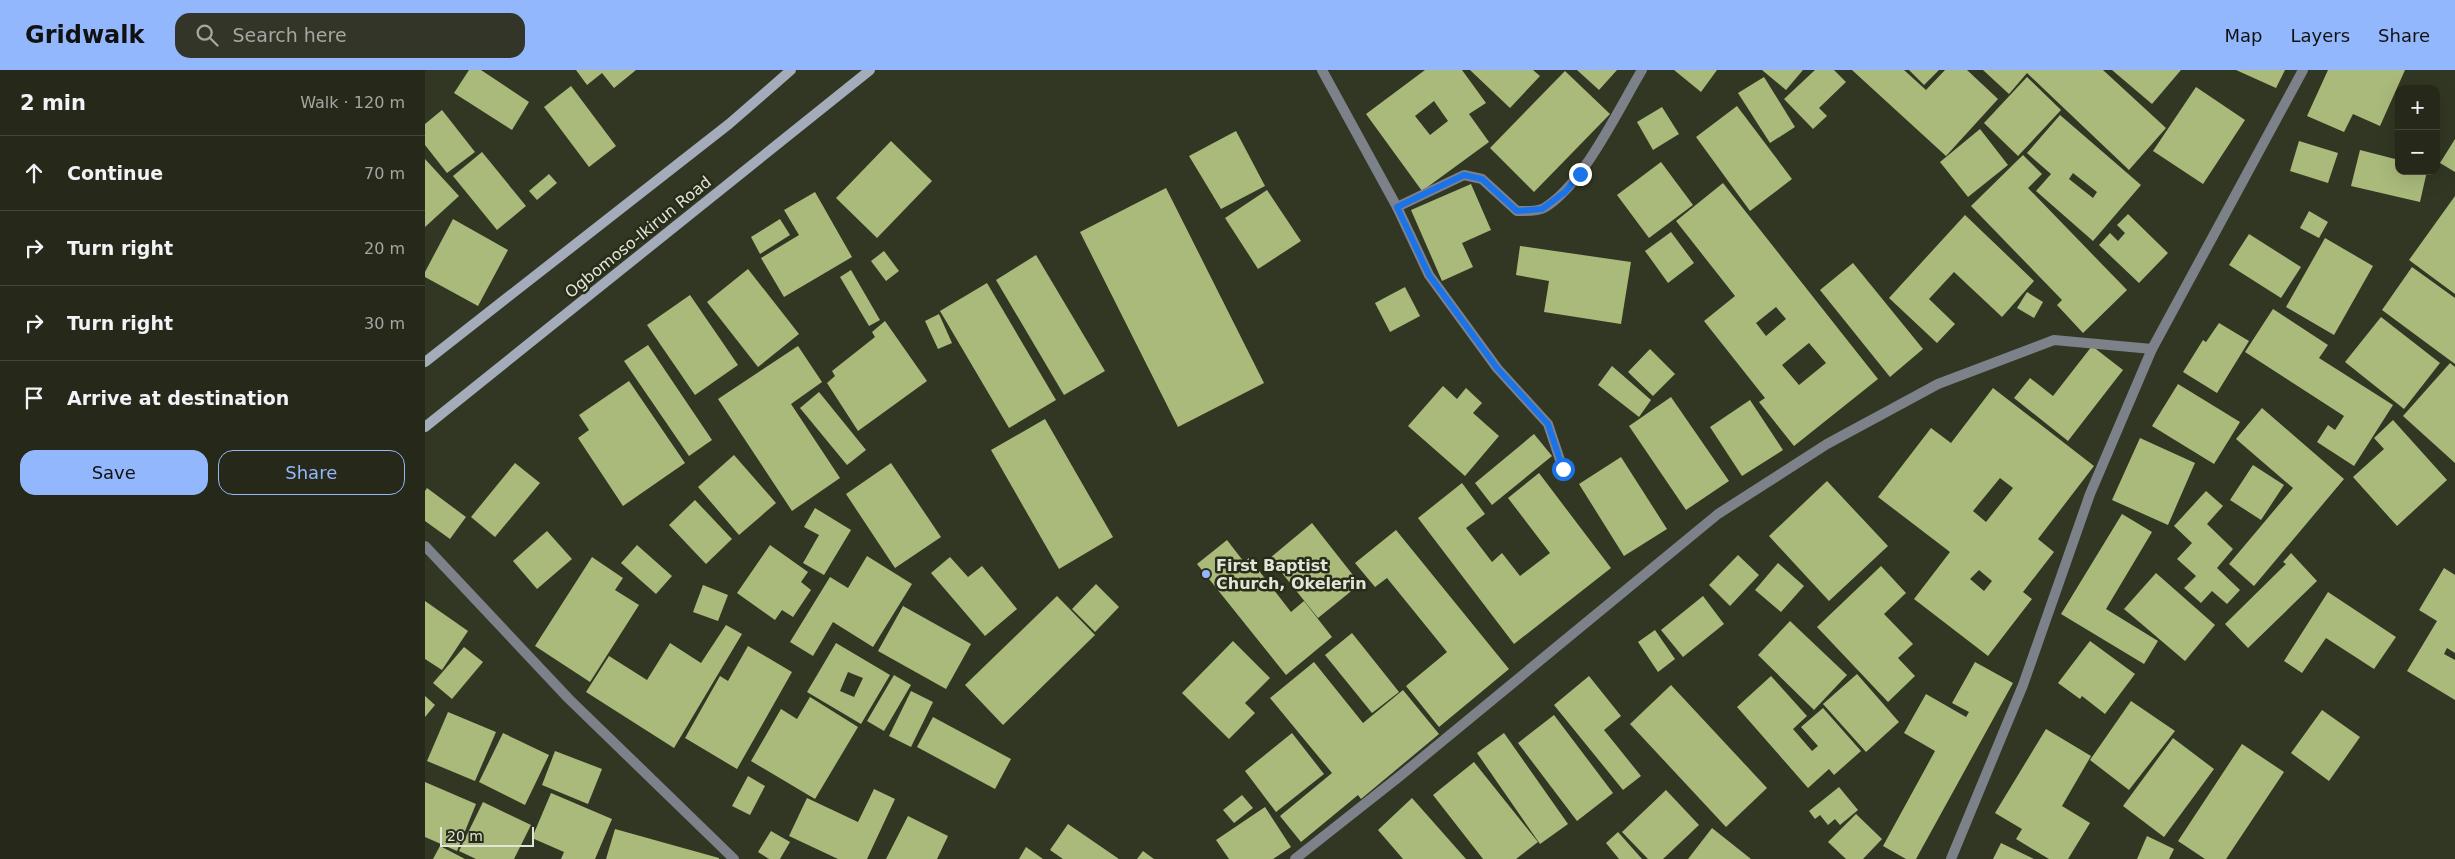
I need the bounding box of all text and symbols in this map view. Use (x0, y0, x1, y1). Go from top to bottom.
search box (175, 13, 525, 58)
text: Gridwalk (25, 21, 145, 49)
icon: search (193, 21, 221, 49)
text: Search here (233, 24, 347, 46)
text: Map (2224, 25, 2262, 46)
text: Layers (2290, 25, 2350, 46)
text: Share (2378, 25, 2430, 46)
map controls (2395, 85, 2440, 175)
button: + (2395, 85, 2440, 130)
text: 2 min (20, 91, 86, 115)
text: Walk · 120 m (300, 93, 405, 112)
button: − (2395, 130, 2440, 175)
icon: ahead (20, 159, 48, 187)
text: Continue (67, 162, 163, 184)
route end (1569, 163, 1592, 186)
text: 70 m (364, 164, 405, 183)
street label: Ogbomoso-Ikirun Road (561, 172, 715, 302)
icon: right (20, 234, 48, 262)
text: Turn right (67, 237, 173, 259)
text: 20 m (364, 239, 405, 258)
icon: right (20, 309, 48, 337)
text: Turn right (67, 312, 173, 334)
text: 30 m (364, 314, 405, 333)
icon: arrive (20, 384, 48, 412)
text: Arrive at destination (67, 387, 289, 409)
button: Save (20, 450, 208, 495)
button: Share (218, 450, 405, 495)
route start (1552, 458, 1575, 481)
place label: First Baptist Church, Okelerin (1216, 556, 1367, 593)
marker: First Baptist Church, Okelerin (1200, 568, 1212, 580)
scale bar (440, 824, 534, 847)
text: 20 m (447, 828, 483, 844)

